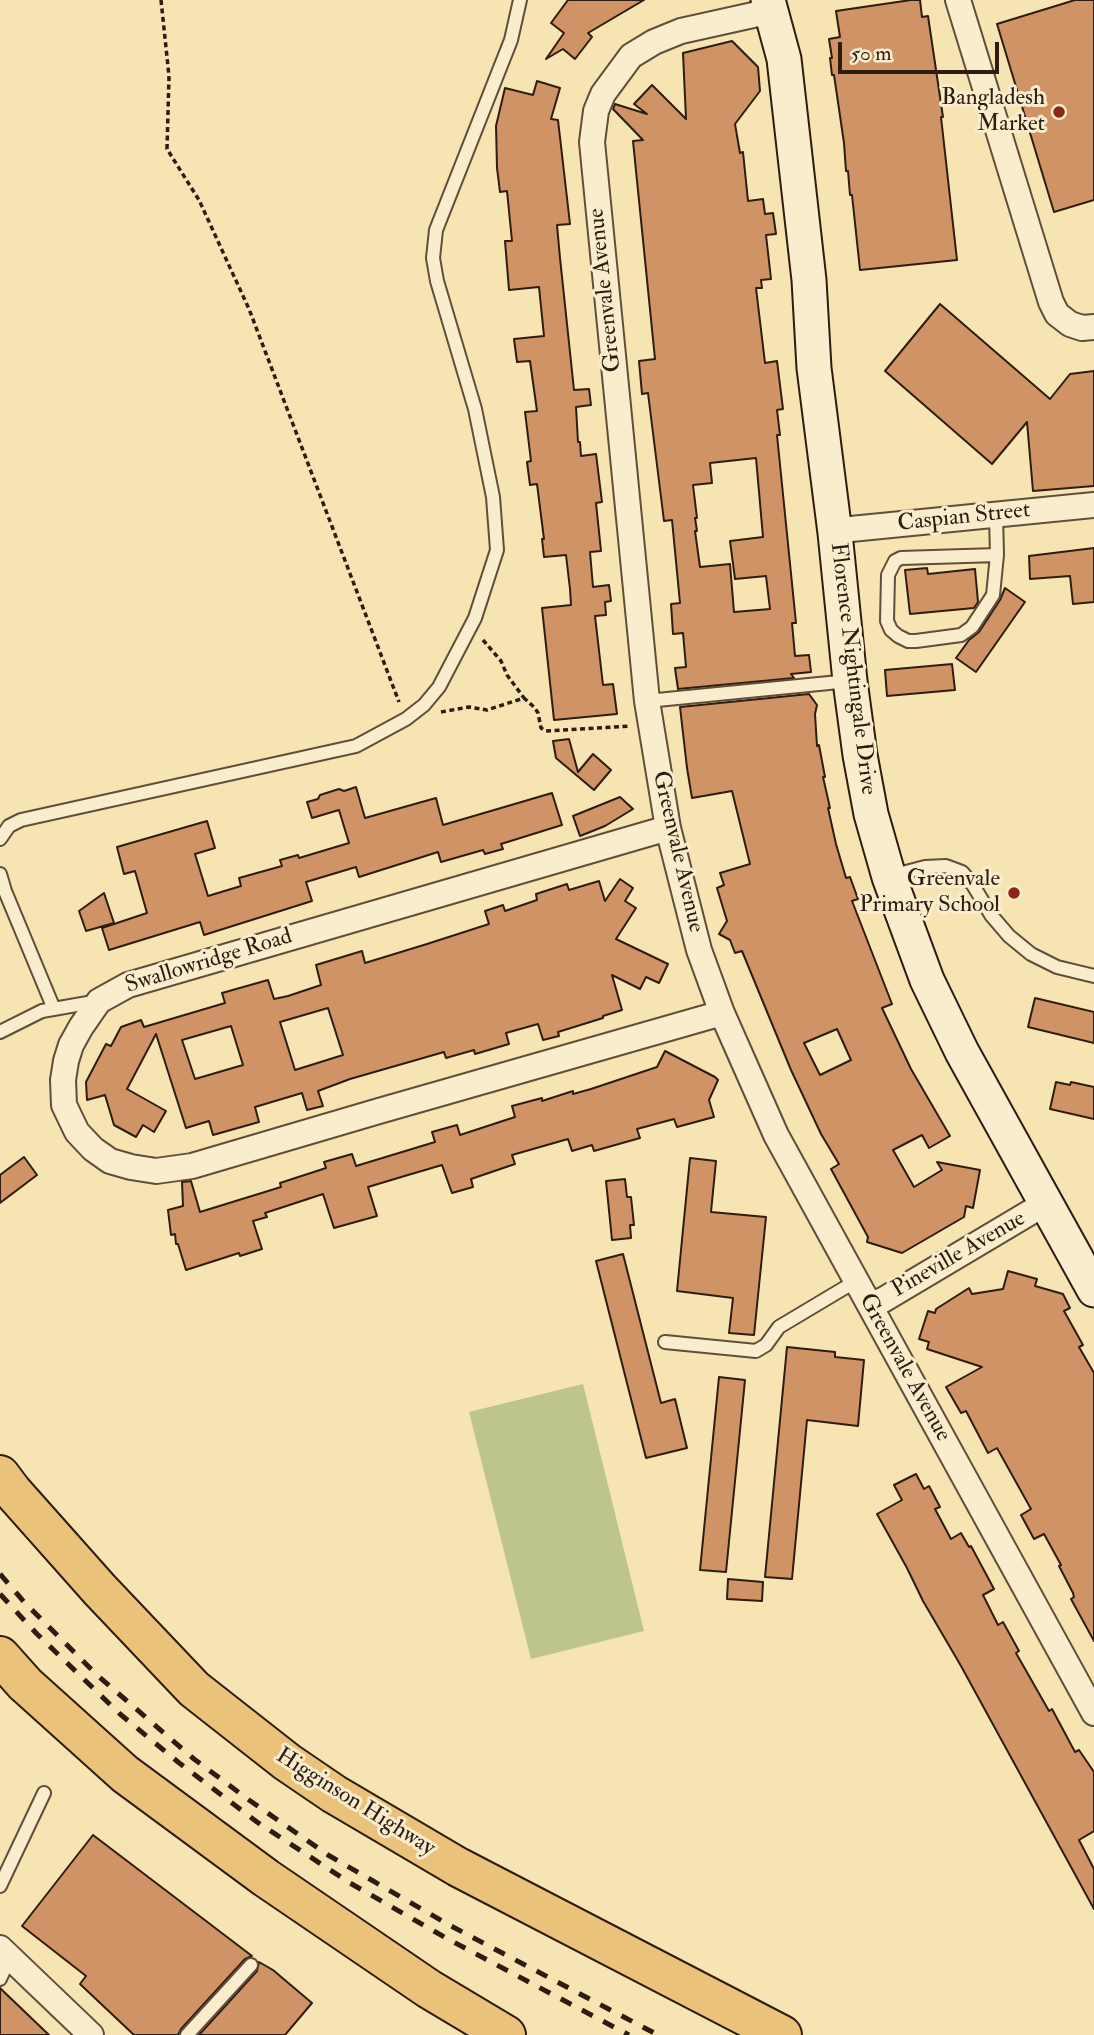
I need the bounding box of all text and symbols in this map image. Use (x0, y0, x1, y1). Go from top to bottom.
scale bar (842, 28, 1003, 72)
text: 50 m (851, 40, 892, 67)
place label: Bangladesh Market (941, 85, 1045, 139)
marker: Bangladesh Market (1051, 104, 1067, 120)
street label: Greenvale Avenue (584, 207, 628, 373)
street label: Caspian Street (896, 497, 1032, 539)
street label: Florence Nightingale Drive (823, 541, 881, 797)
street label: Greenvale Avenue (645, 769, 709, 935)
place label: Greenvale Primary School (859, 866, 1000, 920)
marker: Greenvale Primary School (1006, 885, 1022, 901)
street label: Swallowridge Road (122, 924, 296, 1000)
street label: Pineville Avenue (887, 1206, 1031, 1304)
street label: Greenvale Avenue (852, 1289, 956, 1447)
street label: Higginson Highway (270, 1743, 440, 1863)

